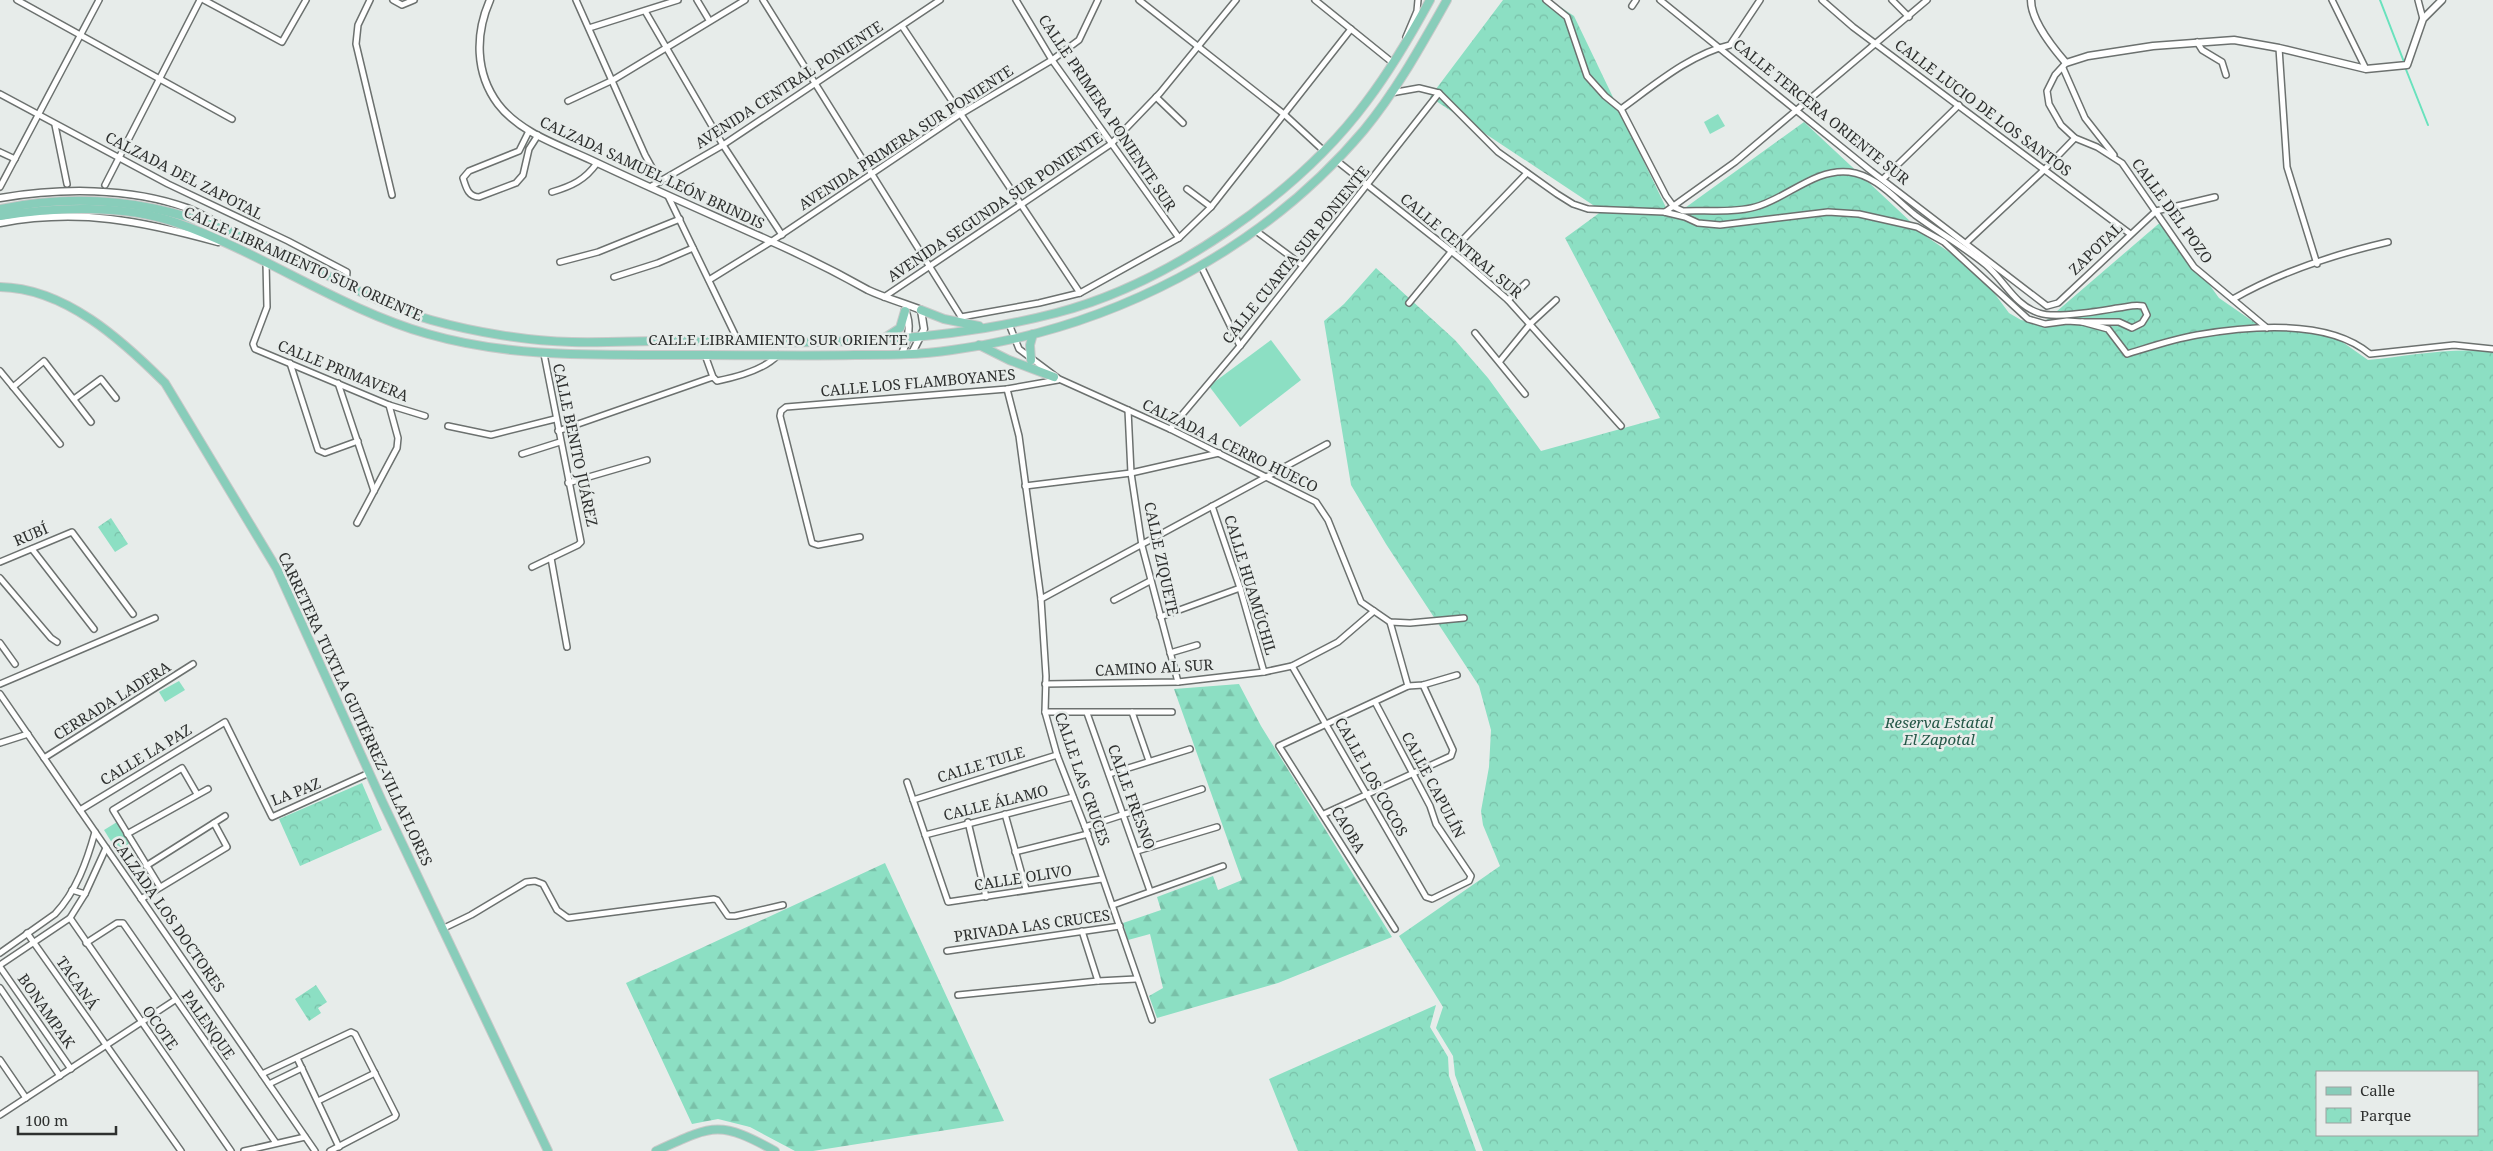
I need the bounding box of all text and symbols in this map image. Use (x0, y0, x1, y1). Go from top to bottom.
street label: CALLE PRIMERA PONIENTE SUR (1034, 10, 1181, 215)
street label: AVENIDA CENTRAL PONIENTE (691, 16, 886, 153)
street label: CALLE TERCERA ORIENTE SUR (1729, 34, 1914, 189)
street label: CALLE LUCIO DE LOS SANTOS (1891, 34, 2076, 180)
street label: AVENIDA PRIMERA SUR PONIENTE (794, 60, 1017, 214)
street label: CALZADA SAMUEL LEÓN BRINDIS (537, 111, 768, 233)
street label: AVENIDA SEGUNDA SUR PONIENTE (883, 126, 1106, 286)
street label: CALZADA DEL ZAPOTAL (102, 127, 267, 224)
street label: CALLE DEL POZO (2128, 154, 2218, 267)
street label: CALLE CUARTA SUR PONIENTE (1217, 161, 1373, 347)
street label: CALLE CENTRAL SUR (1396, 188, 1527, 302)
street label: CALLE LIBRAMIENTO SUR ORIENTE (181, 201, 426, 325)
street label: ZAPOTAL (2064, 218, 2127, 279)
street label: CALLE LIBRAMIENTO SUR ORIENTE (648, 329, 908, 349)
street label: CALLE PRIMAVERA (275, 335, 412, 406)
street label: CALLE BENITO JUÁREZ (549, 361, 603, 528)
street label: CALLE LOS FLAMBOYANES (820, 364, 1016, 400)
street label: CALZADA A CERRO HUECO (1139, 394, 1322, 496)
street label: CALLE ZIQUETE (1140, 500, 1184, 618)
street label: CALLE HUAMÚCHIL (1220, 512, 1282, 657)
street label: RUBÍ (10, 518, 51, 550)
street label: CARRETERA TUXTLA GUTIÉRREZ-VILLAFLORES (274, 548, 438, 869)
street label: CAMINO AL SUR (1094, 654, 1214, 680)
street label: CERRADA LADERA (49, 656, 174, 744)
street label: CALLE LAS CRUCES (1051, 709, 1115, 848)
park label: Reserva Estatal El Zapotal (1884, 712, 1994, 749)
street label: CALLE LOS COCOS (1331, 713, 1413, 840)
street label: CALLE LA PAZ (96, 719, 195, 789)
street label: CALLE CAPULÍN (1397, 728, 1471, 842)
street label: CALLE TULE (935, 741, 1027, 787)
street label: CALLE FRESNO (1104, 741, 1160, 852)
street label: LA PAZ (268, 772, 323, 810)
street label: CALLE ÁLAMO (941, 779, 1050, 825)
street label: CAOBA (1327, 803, 1371, 857)
street label: CALZADA LOS DOCTORES (108, 833, 230, 996)
street label: CALLE OLIVO (973, 859, 1073, 895)
street label: PRIVADA LAS CRUCES (953, 904, 1111, 946)
street label: TACANÁ (52, 952, 104, 1013)
street label: BONAMPAK (14, 969, 80, 1052)
street label: PALENQUE (178, 986, 240, 1063)
street label: OCOTE (138, 1001, 183, 1054)
legend (2316, 1071, 2478, 1136)
text: Calle (2360, 1080, 2395, 1100)
scale bar (18, 1104, 115, 1136)
text: Parque (2360, 1105, 2411, 1125)
text: 100 m (25, 1110, 68, 1130)

